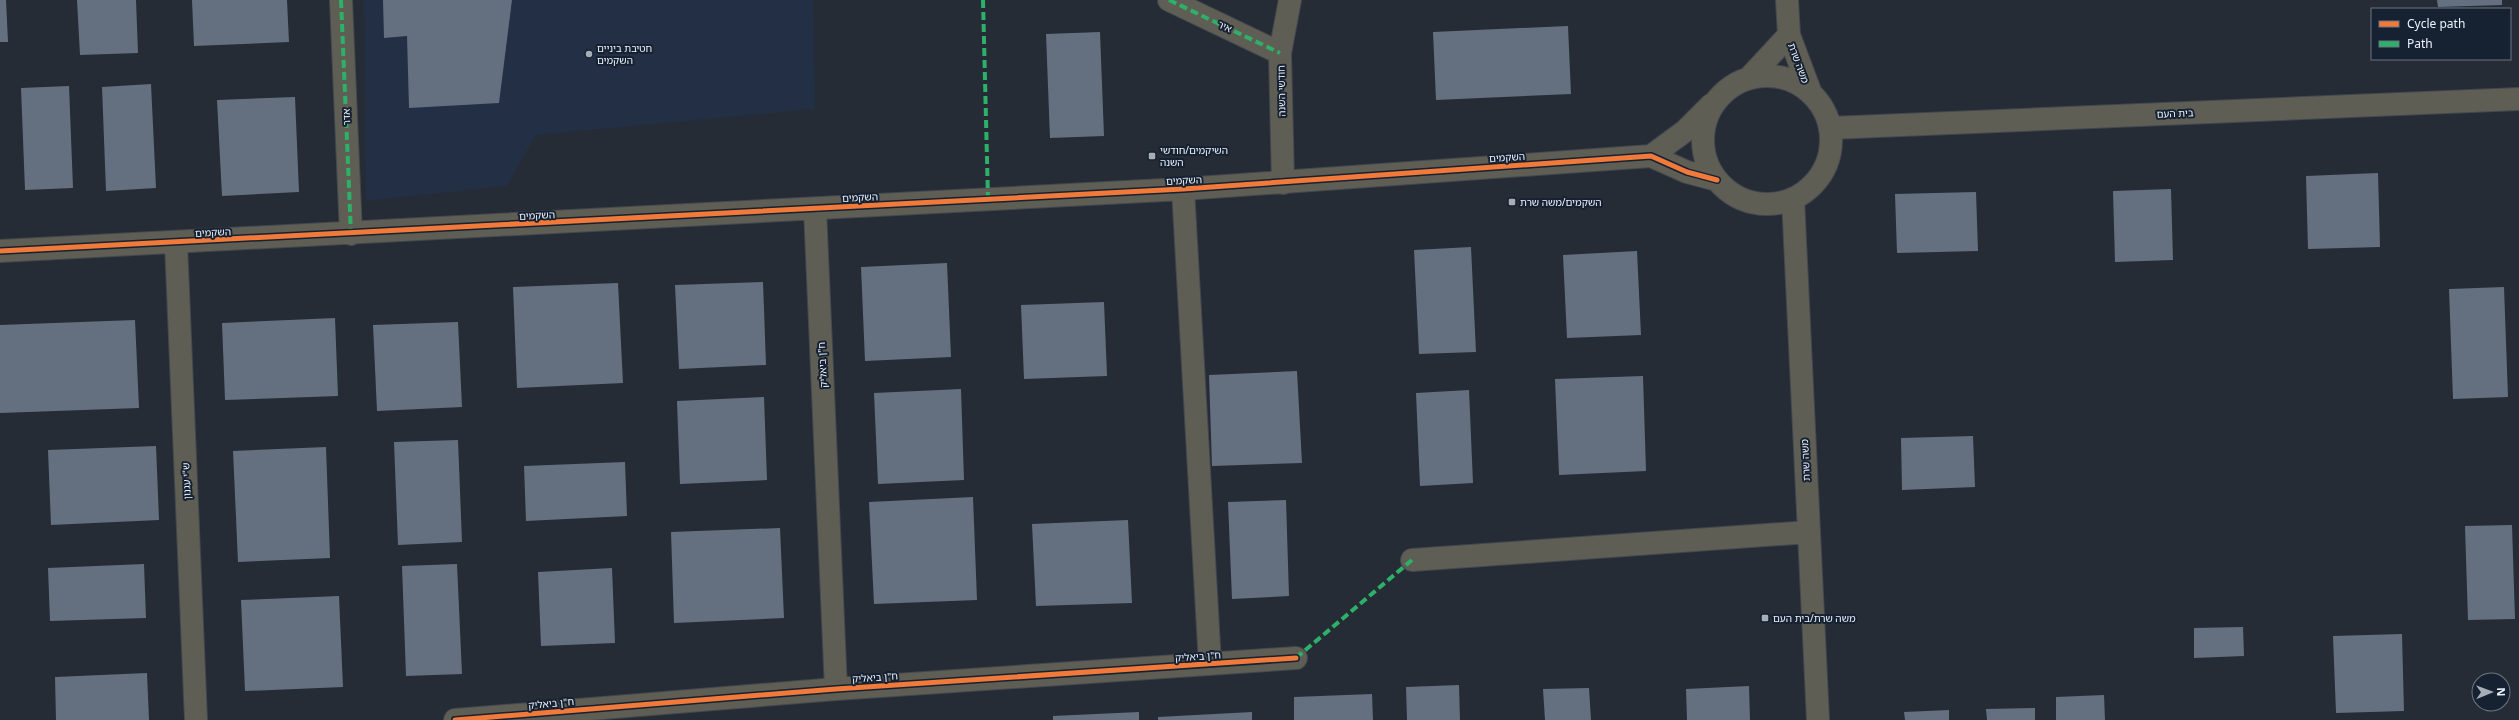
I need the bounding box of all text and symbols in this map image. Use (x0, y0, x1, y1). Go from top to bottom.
legend (2371, 8, 2511, 60)
text: Cycle path (2407, 15, 2465, 32)
street label: איר (1216, 17, 1234, 35)
text: Path (2407, 35, 2433, 52)
place label: חטיבת ביניים השקמים (597, 41, 652, 67)
street label: משה שרת (1785, 41, 1813, 85)
marker: חטיבת ביניים השקמים (584, 49, 594, 59)
street label: חודשי השנה (1274, 65, 1288, 117)
street label: בית העם (2156, 105, 2194, 121)
street label: אדר (339, 108, 353, 126)
place label: השיקמים/חודשי השנה (1160, 143, 1228, 169)
street label: השקמים (1489, 149, 1525, 165)
marker: השיקמים/חודשי השנה (1147, 151, 1157, 161)
street label: השקמים (1166, 172, 1202, 188)
street label: השקמים (842, 189, 878, 205)
place label: השקמים/משה שרת (1520, 195, 1602, 209)
marker: השקמים/משה שרת (1507, 197, 1517, 207)
street label: השקמים (519, 207, 555, 223)
street label: השקמים (195, 224, 231, 240)
street label: ח"ן ביאליק (814, 342, 830, 388)
street label: משה שרת (1797, 438, 1813, 481)
street label: ש"י עגנון (178, 462, 194, 500)
place label: משה שרת/בית העם (1773, 611, 1856, 625)
marker: משה שרת/בית העם (1760, 613, 1770, 623)
street label: ח"ן ביאליק (1175, 647, 1221, 665)
street label: ח"ן ביאליק (852, 668, 898, 686)
north arrow (2471, 672, 2511, 712)
text: N (2494, 687, 2509, 696)
street label: ח"ן ביאליק (527, 694, 575, 712)

